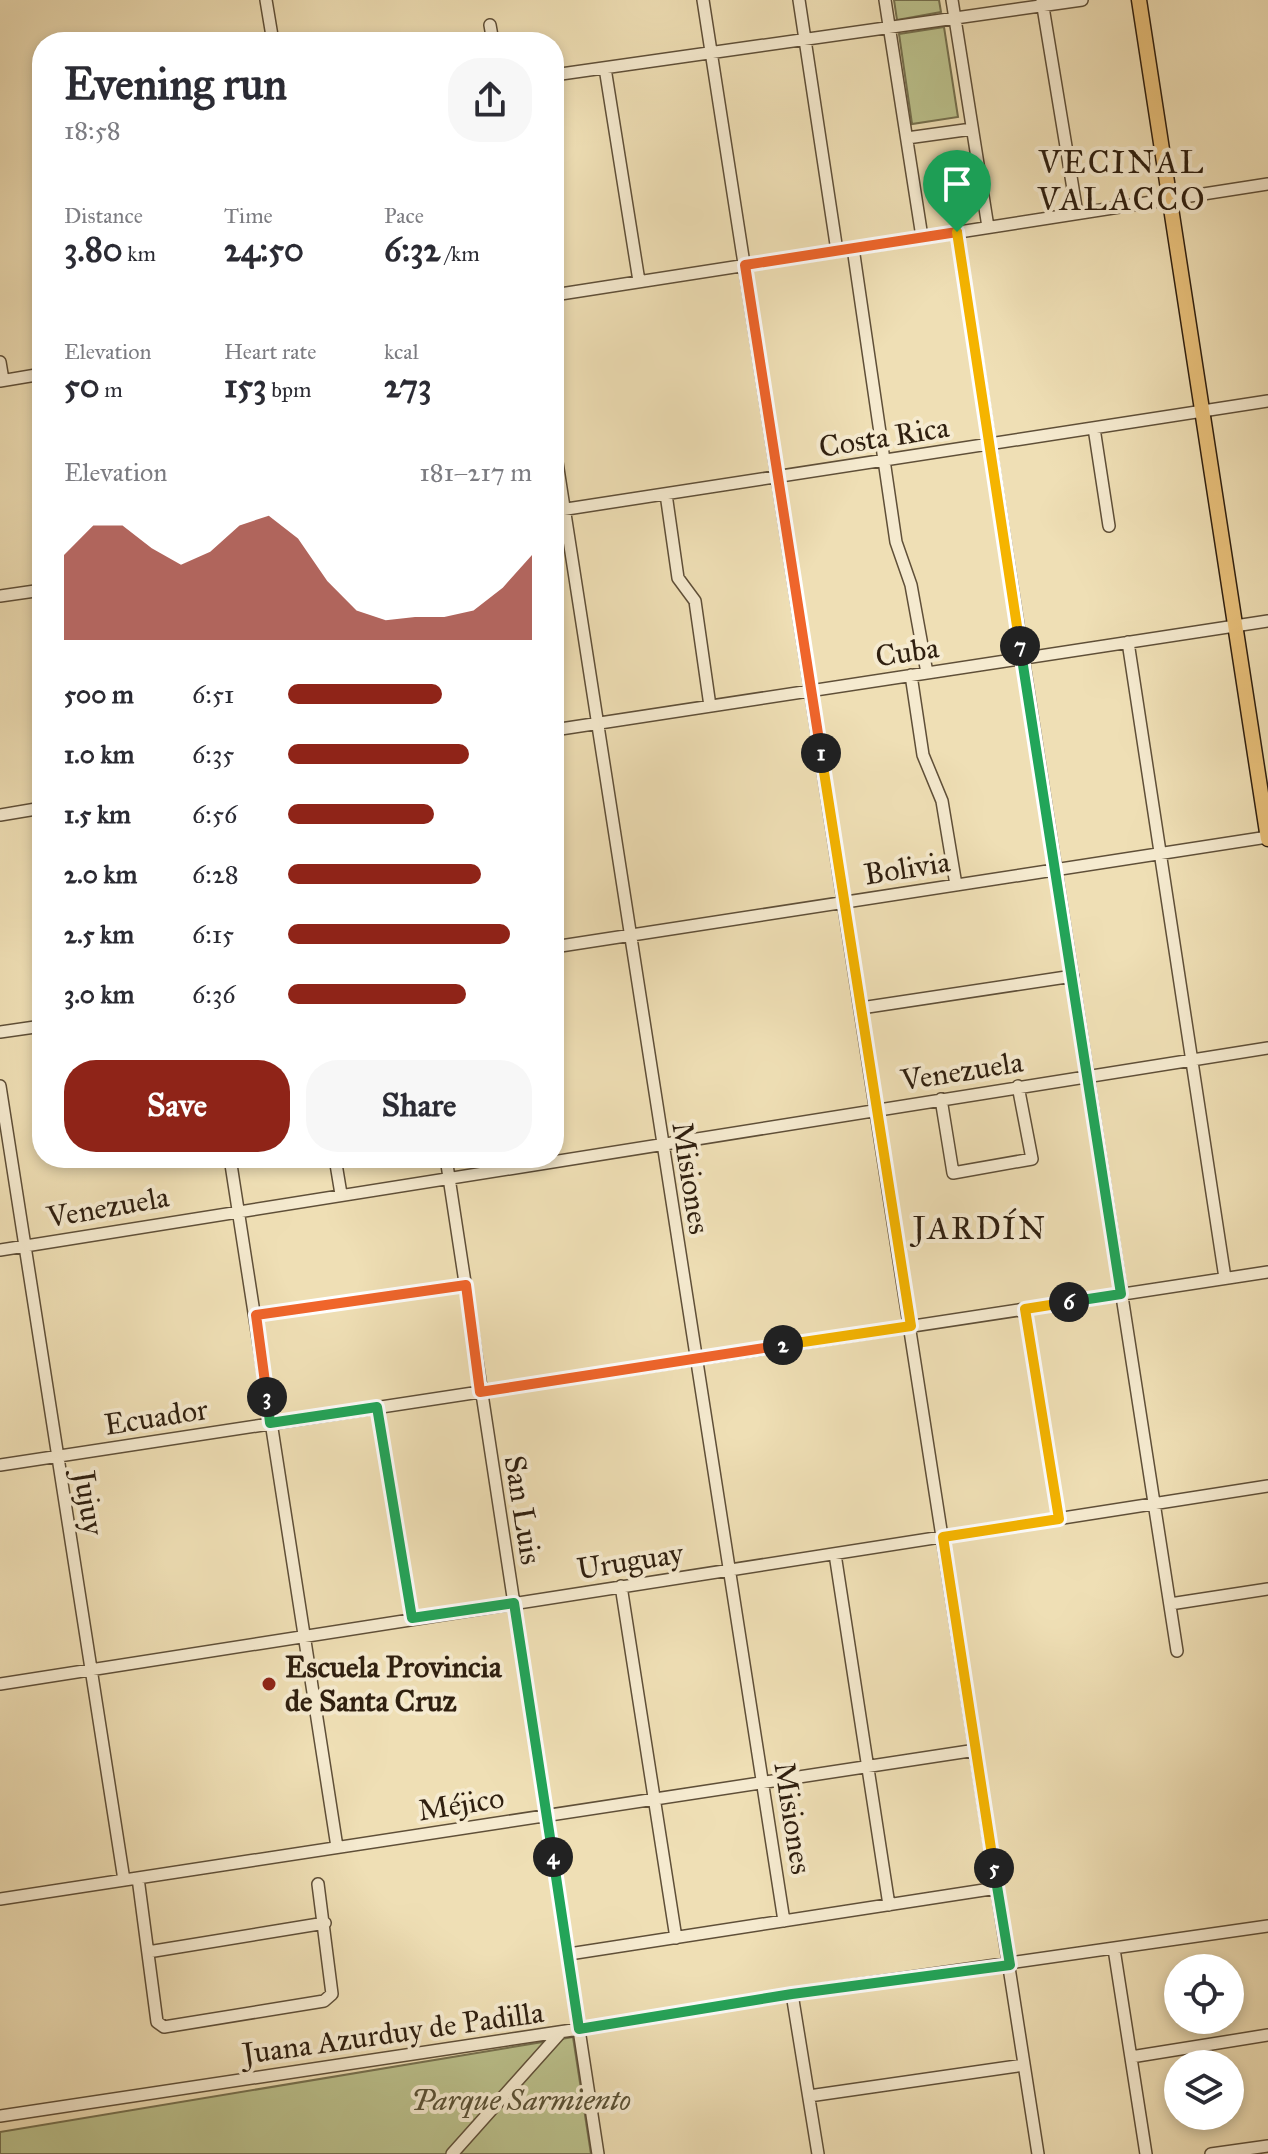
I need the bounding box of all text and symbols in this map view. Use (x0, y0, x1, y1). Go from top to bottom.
text: Evening run (64, 57, 287, 111)
button: share (448, 58, 532, 142)
text: 18:58 (64, 114, 121, 146)
district label: VECINAL VALACCO (1036, 143, 1207, 219)
pin (923, 150, 991, 232)
icon: arrive (935, 162, 979, 206)
text: Distance (64, 202, 143, 229)
text: Time (224, 202, 273, 229)
text: Pace (384, 202, 424, 229)
text: 3.80 (64, 229, 123, 270)
text: 24:50 (224, 229, 304, 270)
text: 6:32 (384, 229, 440, 270)
text: km (123, 240, 156, 267)
text: /km (440, 240, 480, 267)
text: Elevation (64, 338, 151, 365)
text: Heart rate (224, 338, 317, 365)
text: kcal (384, 338, 419, 365)
text: 50 (64, 365, 100, 406)
text: 153 (224, 365, 267, 406)
text: 273 (384, 365, 432, 406)
text: m (100, 376, 123, 403)
text: bpm (267, 376, 311, 403)
street label: Costa Rica (816, 409, 952, 465)
text: Elevation (64, 456, 167, 488)
text: 181–217 m (420, 456, 532, 488)
pin: 7 (1000, 626, 1040, 666)
street label: Cuba (873, 629, 942, 675)
text: 7 (1014, 632, 1026, 659)
text: 500 m (64, 678, 134, 710)
text: 6:51 (192, 678, 234, 710)
pin: 1 (801, 733, 841, 773)
text: 1.0 km (64, 738, 134, 770)
text: 6:35 (192, 738, 234, 770)
text: 1 (817, 739, 825, 766)
text: 1.5 km (64, 798, 131, 830)
text: 6:56 (192, 798, 237, 830)
street label: Bolivia (861, 843, 953, 893)
text: 2.0 km (64, 858, 137, 890)
text: 6:28 (192, 858, 239, 890)
text: 2.5 km (64, 918, 134, 950)
text: 6:15 (192, 918, 234, 950)
text: 3.0 km (64, 978, 134, 1010)
text: 6:36 (192, 978, 236, 1010)
street label: Venezuela (897, 1044, 1026, 1099)
button: Save (64, 1060, 290, 1152)
button: Share (306, 1060, 532, 1152)
street label: Misiones (664, 1119, 718, 1237)
street label: Venezuela (43, 1179, 172, 1236)
district label: JARDÍN (910, 1207, 1047, 1248)
pin: 6 (1049, 1282, 1089, 1322)
text: 6 (1063, 1288, 1075, 1315)
pin: 2 (763, 1325, 803, 1365)
text: 2 (778, 1331, 788, 1358)
pin: 3 (247, 1377, 287, 1417)
text: 3 (263, 1383, 271, 1410)
street label: Ecuador (102, 1391, 211, 1443)
street label: San Luis (497, 1453, 549, 1567)
street label: Jujuy (66, 1465, 112, 1539)
street label: Uruguay (574, 1535, 687, 1587)
place label: Escuela Provincia de Santa Cruz (285, 1649, 503, 1719)
marker: Escuela Provincia de Santa Cruz (260, 1675, 278, 1693)
street label: Misiones (766, 1759, 820, 1877)
street label: Méjico (415, 1779, 507, 1829)
pin: 4 (533, 1837, 573, 1877)
text: 4 (547, 1843, 559, 1870)
pin: 5 (974, 1848, 1014, 1888)
text: 5 (989, 1854, 999, 1881)
map controls (1164, 1954, 1244, 2130)
button: locate (1164, 1954, 1244, 2034)
street label: Juana Azurduy de Padilla (237, 1994, 546, 2072)
button: layers (1164, 2050, 1244, 2130)
park label: Parque Sarmiento (411, 2082, 631, 2118)

